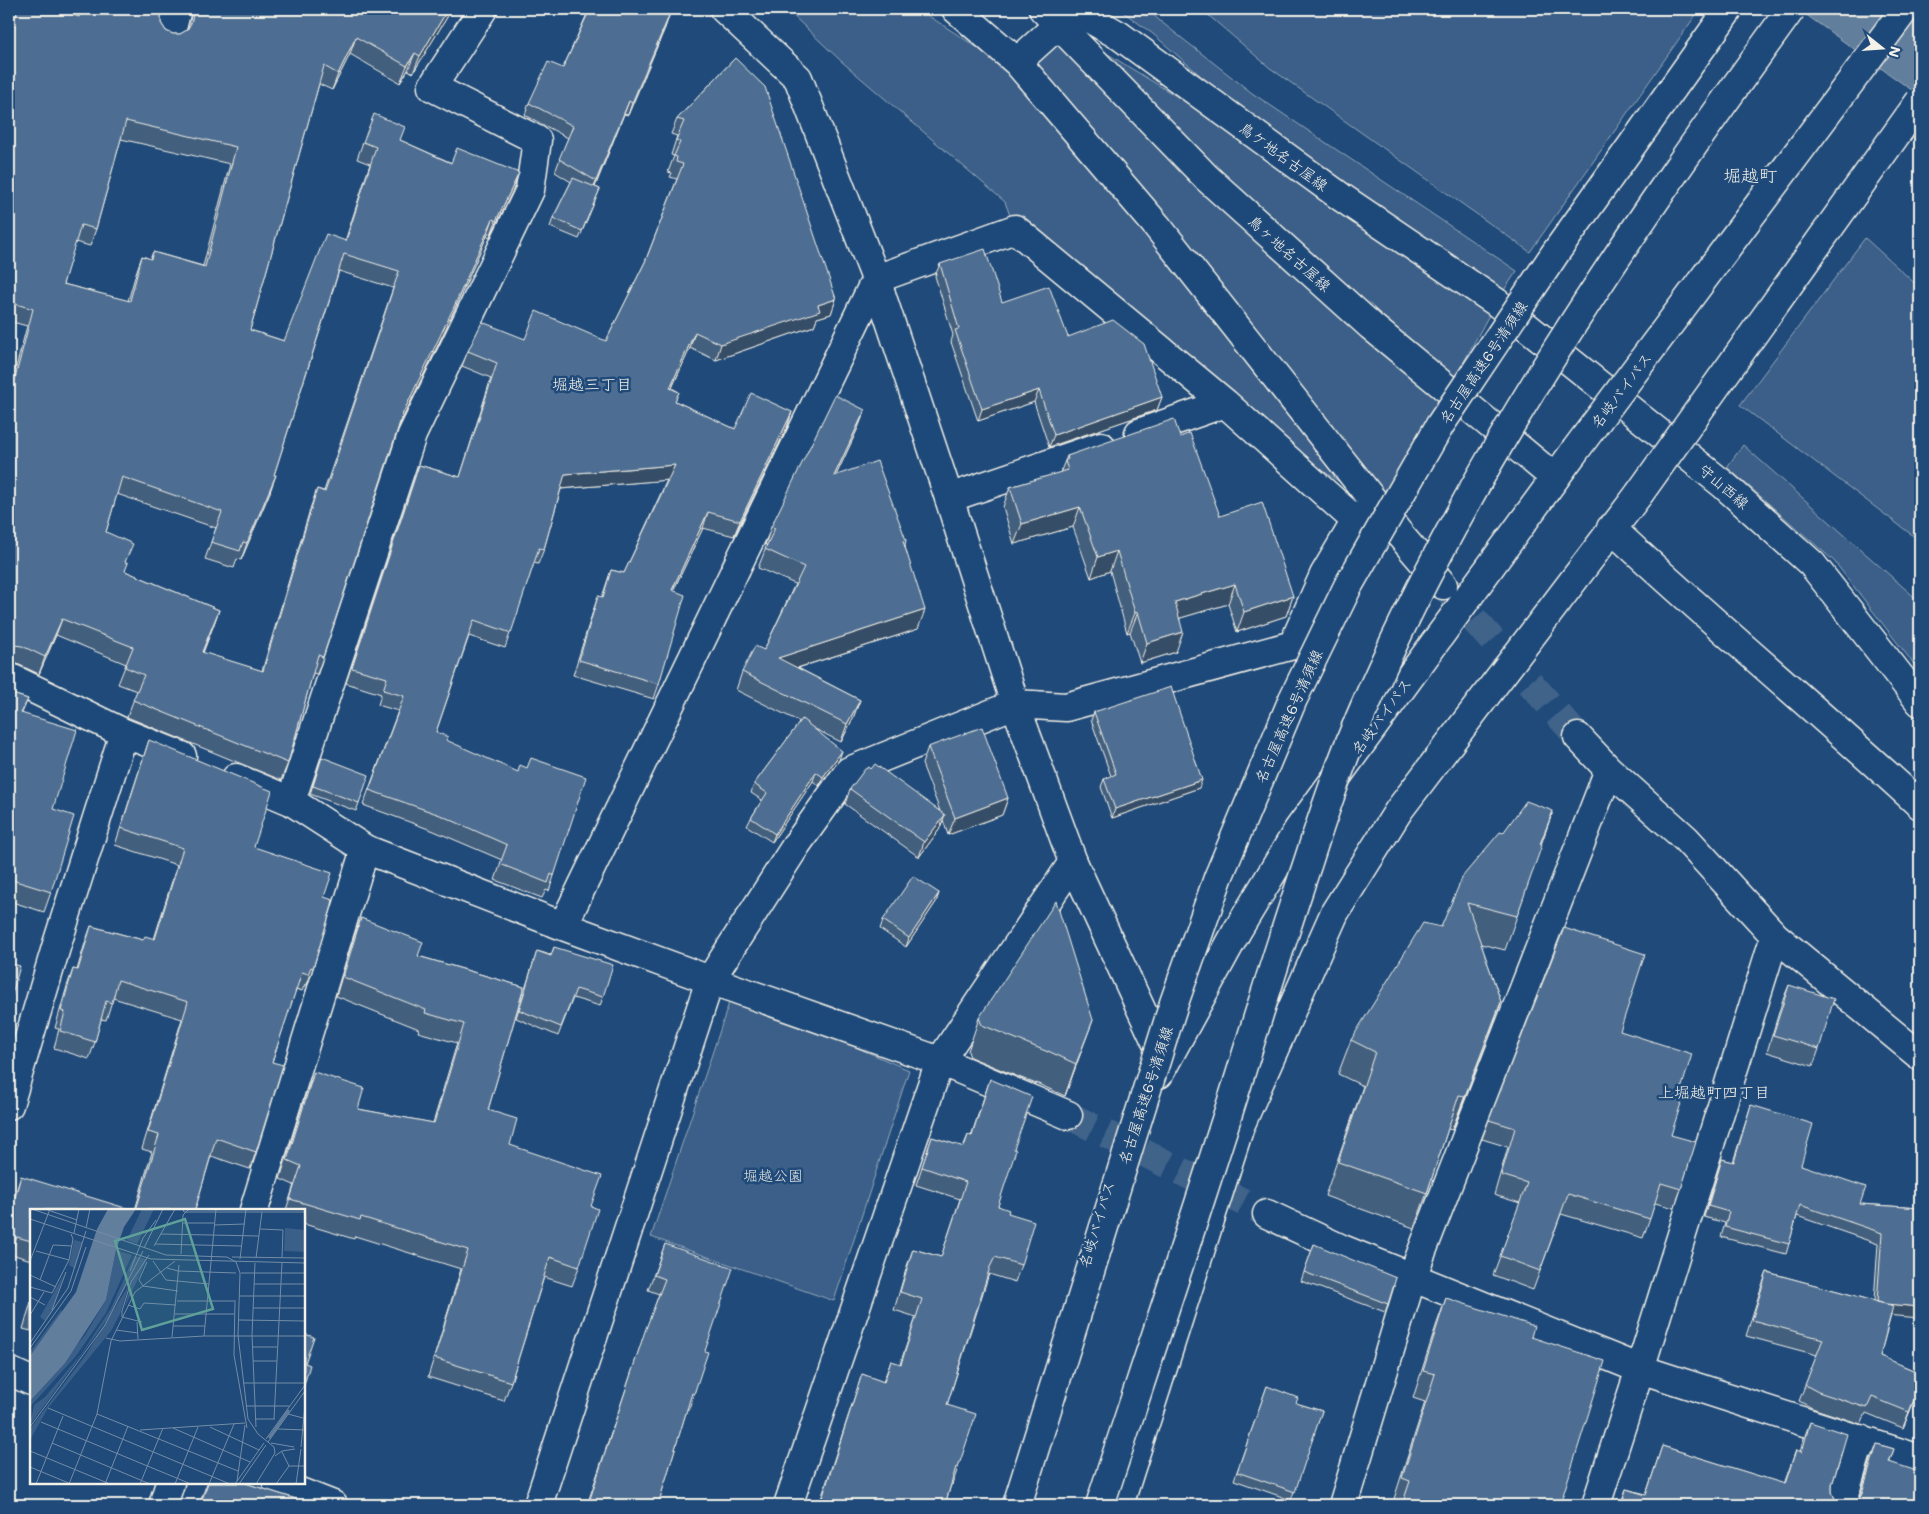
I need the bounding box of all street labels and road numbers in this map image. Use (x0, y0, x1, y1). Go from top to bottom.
street label: 鳥ケ地名古屋線 (1236, 117, 1332, 195)
street label: 鳥ヶ地名古屋線 (1244, 210, 1336, 296)
street label: 名古屋高速6号清須線 (1434, 297, 1532, 427)
street label: 名岐バイパス (1586, 348, 1656, 432)
street label: 守山西線 (1695, 459, 1753, 513)
street label: 名古屋高速6号清須線 (1250, 646, 1326, 786)
street label: 名岐バイパス (1347, 674, 1415, 758)
street label: 名古屋高速6号清須線 (1113, 1023, 1177, 1167)
street label: 名岐バイパス (1073, 1178, 1119, 1270)

